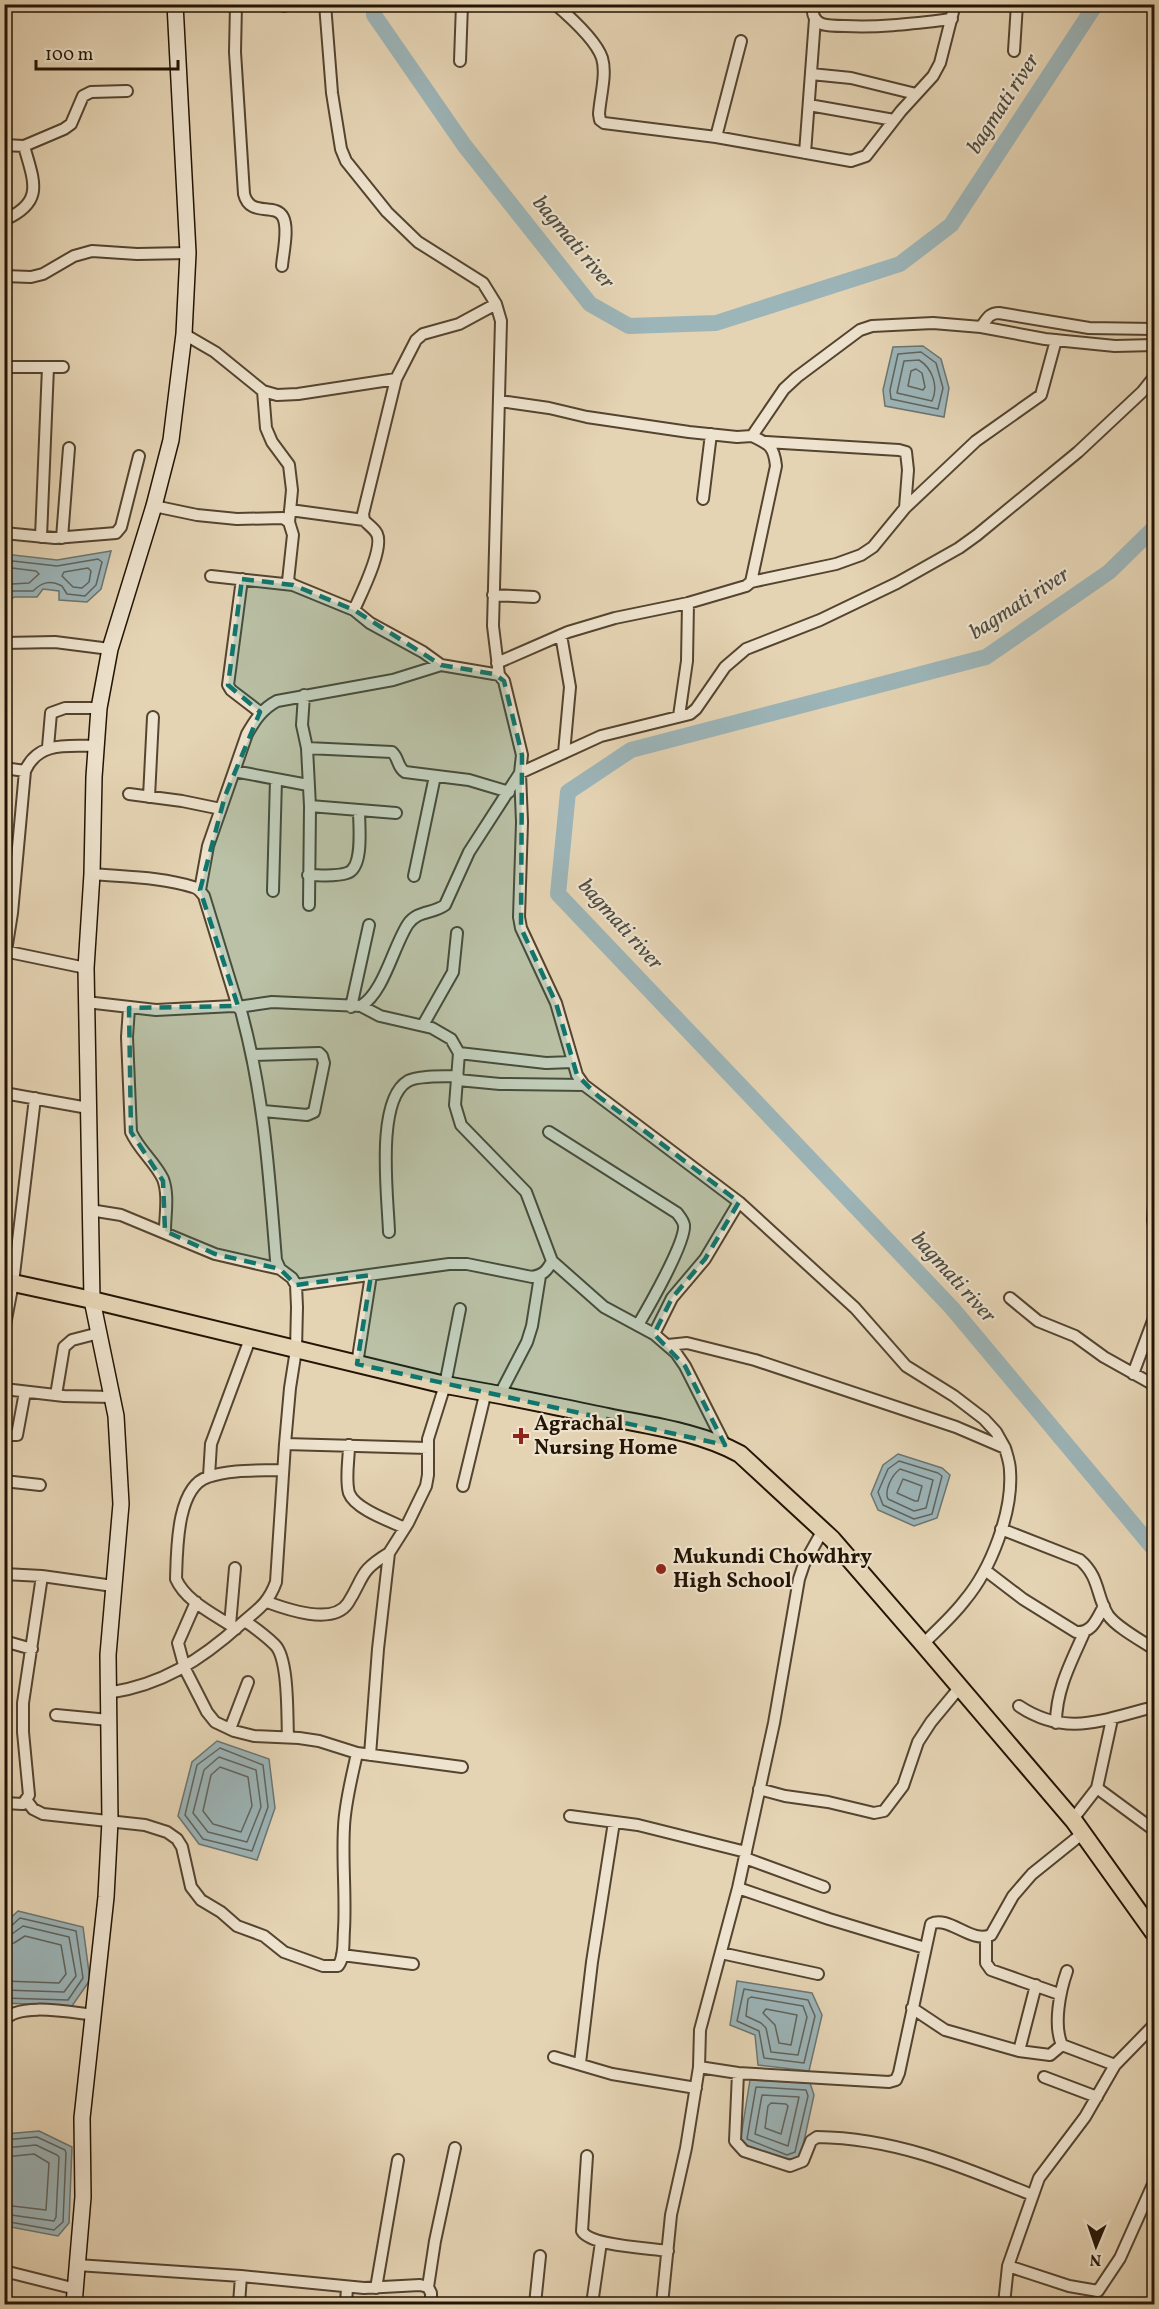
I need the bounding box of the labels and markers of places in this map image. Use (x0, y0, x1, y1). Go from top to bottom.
place label: Agrachal Nursing Home (534, 1410, 677, 1463)
marker: Agrachal Nursing Home (512, 1427, 530, 1445)
place label: Mukundi Chowdhry High School (673, 1543, 872, 1596)
marker: Mukundi Chowdhry High School (654, 1562, 668, 1576)

